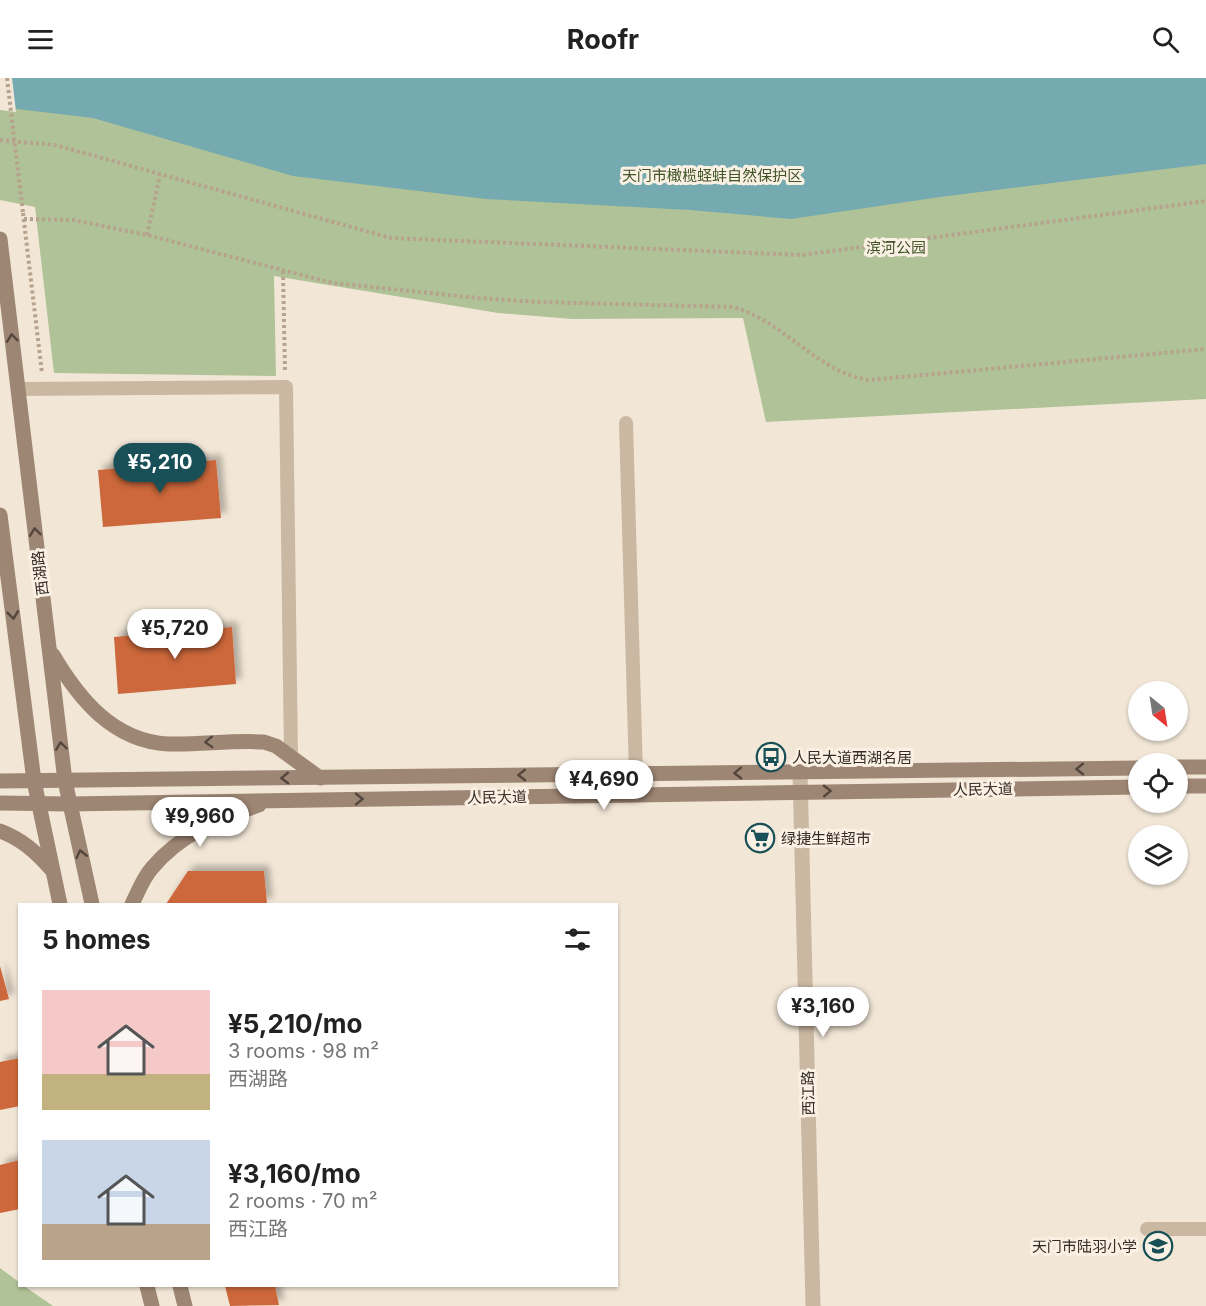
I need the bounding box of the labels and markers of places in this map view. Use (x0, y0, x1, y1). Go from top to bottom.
pin: ¥5,210 (111, 443, 209, 494)
pin: ¥5,720 (126, 609, 224, 660)
bus stop icon: 人民大道西湖名居 (755, 741, 787, 773)
place label: 人民大道西湖名居 (792, 748, 912, 767)
pin: ¥4,690 (555, 760, 653, 811)
pin: ¥9,960 (151, 797, 249, 848)
supermarket icon: 绿捷生鲜超市 (744, 822, 776, 854)
place label: 绿捷生鲜超市 (781, 829, 871, 848)
pin: ¥3,160 (774, 987, 872, 1038)
school or university icon: 天门市陆羽小学 (1142, 1230, 1174, 1262)
place label: 天门市陆羽小学 (1032, 1237, 1137, 1256)

